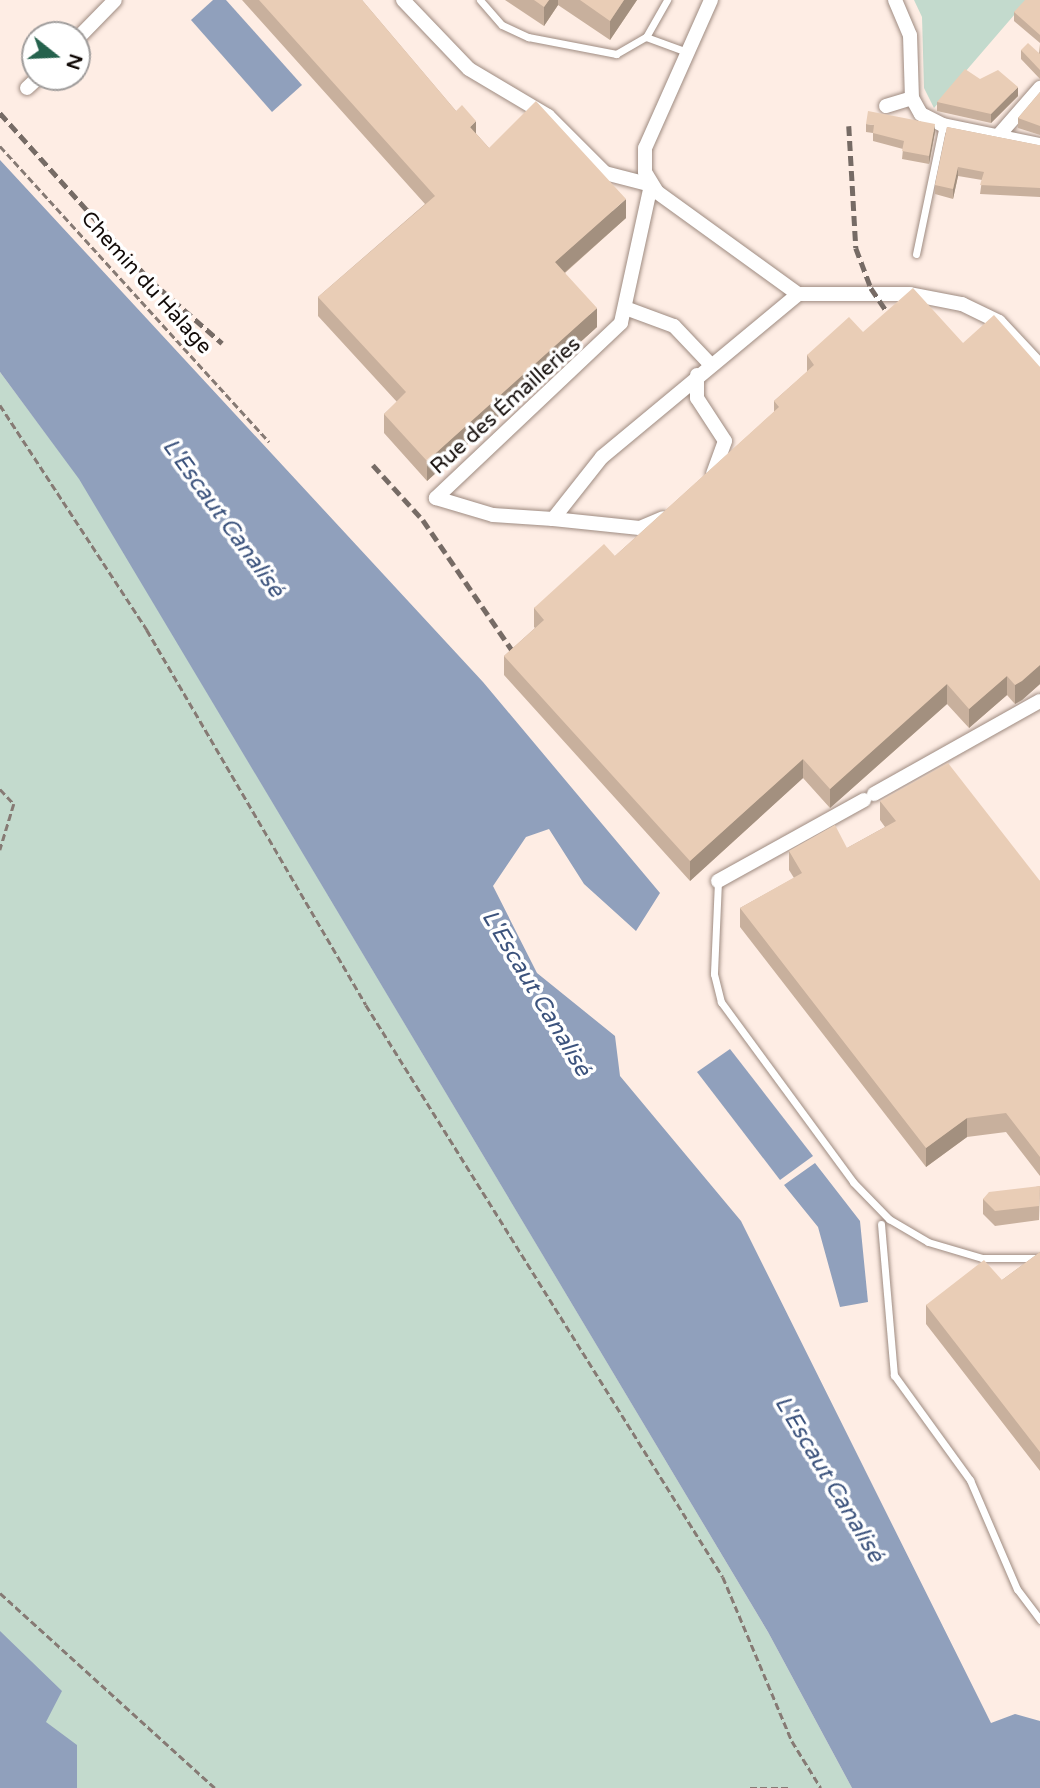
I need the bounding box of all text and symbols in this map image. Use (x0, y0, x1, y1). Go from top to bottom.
north arrow (21, 21, 91, 91)
text: N (61, 51, 87, 73)
street label: Chemin du Halage (75, 206, 217, 360)
street label: Rue des Émailleries (426, 332, 586, 480)
water label: L'Escaut Canalisé (156, 433, 290, 603)
water label: L'Escaut Canalisé (475, 905, 597, 1081)
water label: L'Escaut Canalisé (768, 1391, 890, 1567)

